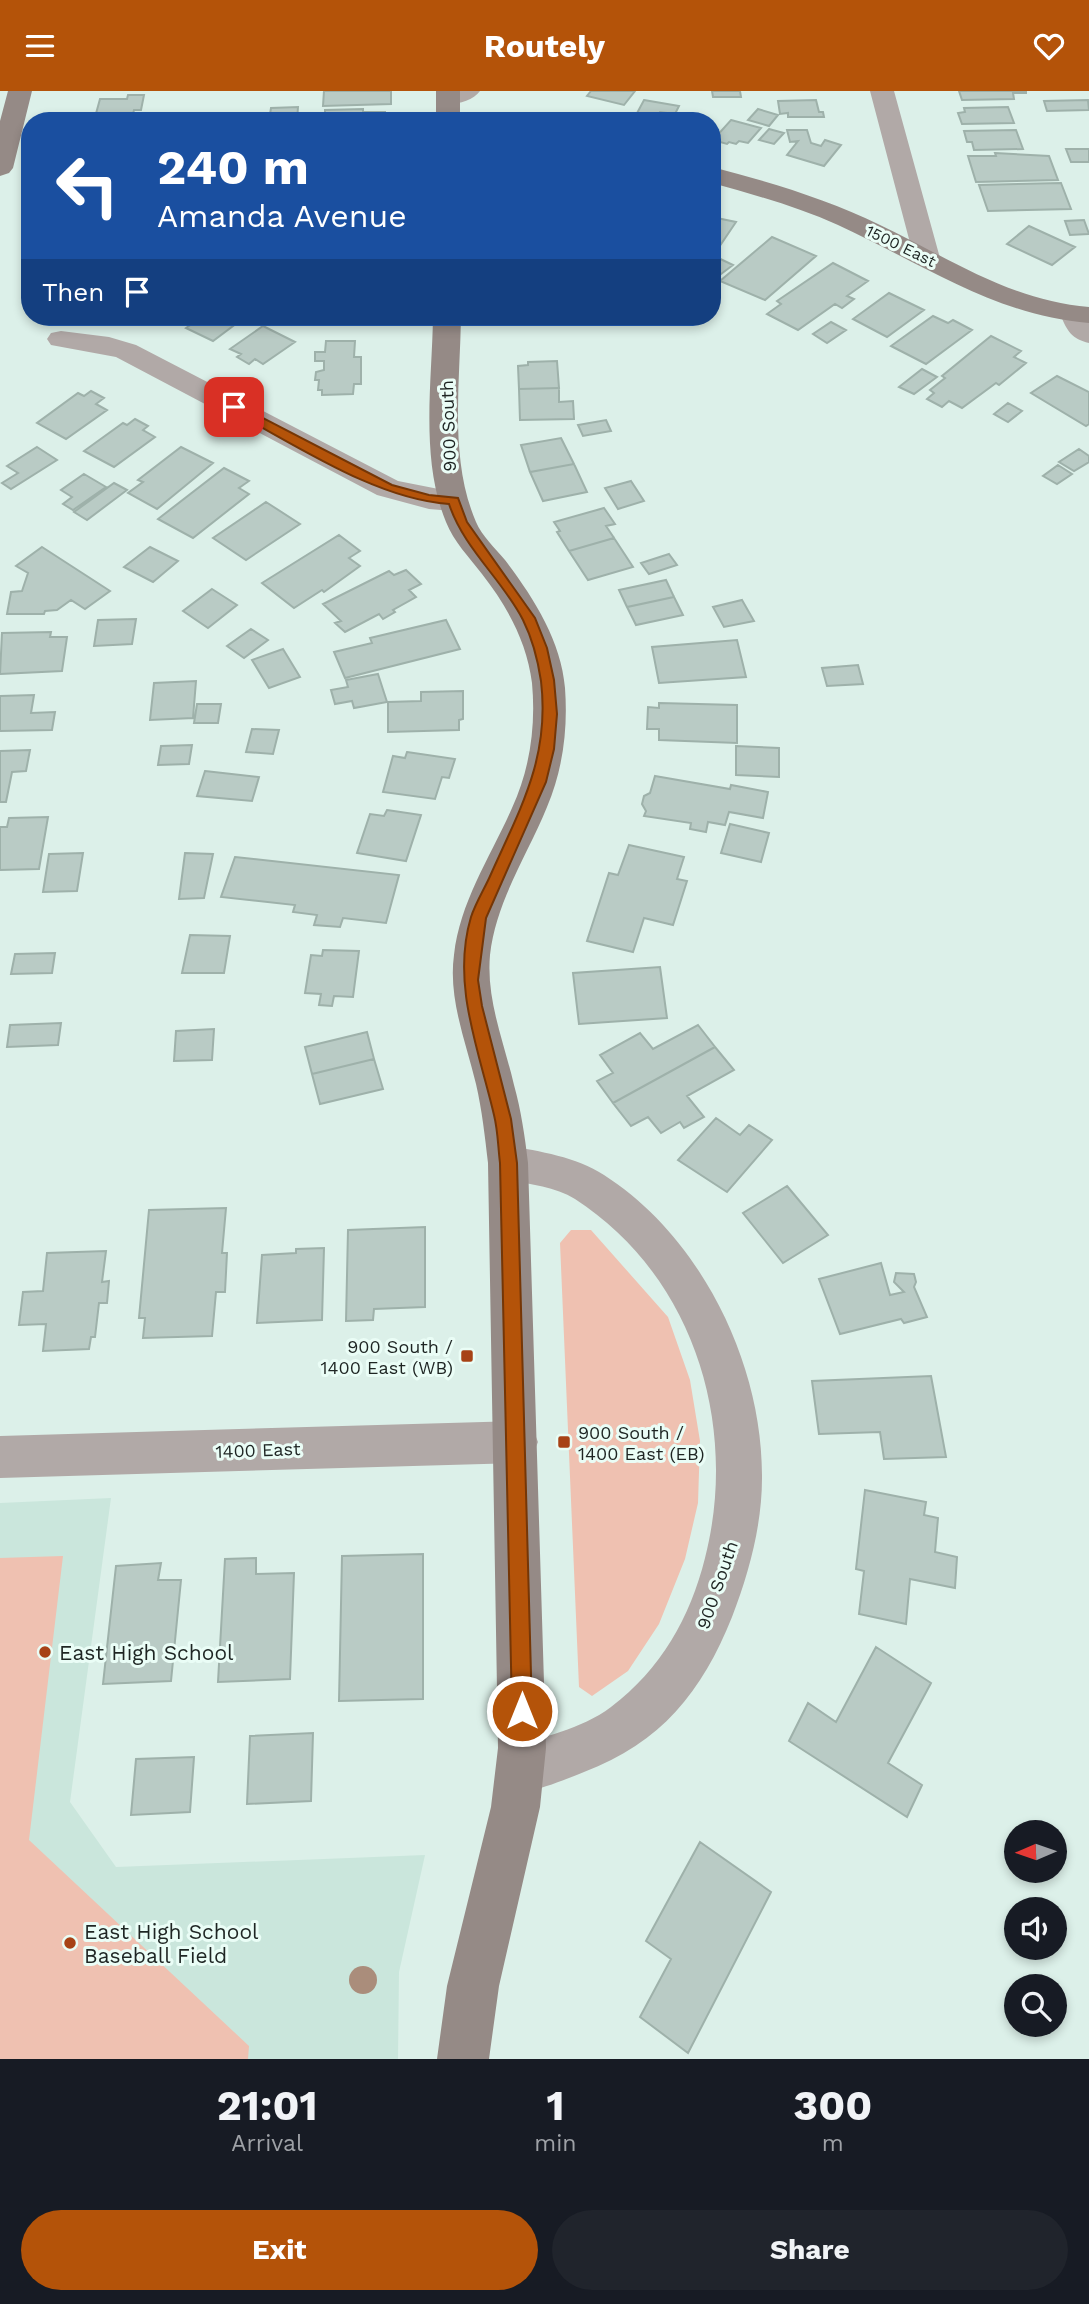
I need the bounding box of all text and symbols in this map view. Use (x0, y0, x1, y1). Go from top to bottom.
icon: menu (21, 27, 59, 65)
text: Routely (484, 27, 605, 65)
icon: heart (1030, 27, 1068, 65)
text: 240 m (157, 138, 309, 196)
icon: left (42, 140, 133, 231)
text: Amanda Avenue (157, 197, 407, 235)
street label: 1500 East (863, 221, 939, 271)
icon: arrive (118, 273, 156, 311)
text: Then (42, 277, 104, 307)
pin (204, 377, 264, 437)
street label: 900 South (436, 380, 460, 472)
icon: arrive (215, 388, 253, 426)
place label: 900 South / 1400 East (WB) (321, 1336, 453, 1378)
marker: 900 South / 1400 East (WB) (459, 1348, 475, 1364)
place label: 900 South / 1400 East (EB) (578, 1422, 704, 1464)
marker: 900 South / 1400 East (EB) (556, 1434, 572, 1450)
street label: 1400 East (215, 1438, 301, 1462)
street label: 900 South (692, 1538, 742, 1632)
place label: East High School (59, 1640, 234, 1665)
marker: East High School (37, 1644, 53, 1660)
position arrow (485, 1674, 559, 1748)
north arrow (1004, 1820, 1068, 1883)
map controls (1004, 1820, 1067, 2037)
button: sound (1004, 1897, 1067, 1960)
place label: East High School Baseball Field (84, 1919, 259, 1968)
marker: East High School Baseball Field (62, 1935, 78, 1951)
button: search (1004, 1974, 1067, 2037)
text: 21:01 (217, 2081, 318, 2130)
text: 1 (546, 2081, 565, 2130)
text: 300 (793, 2081, 872, 2130)
text: Arrival (231, 2130, 303, 2157)
text: min (534, 2130, 577, 2157)
text: m (822, 2130, 844, 2157)
button: Exit (21, 2210, 538, 2290)
button: Share (552, 2210, 1068, 2290)

